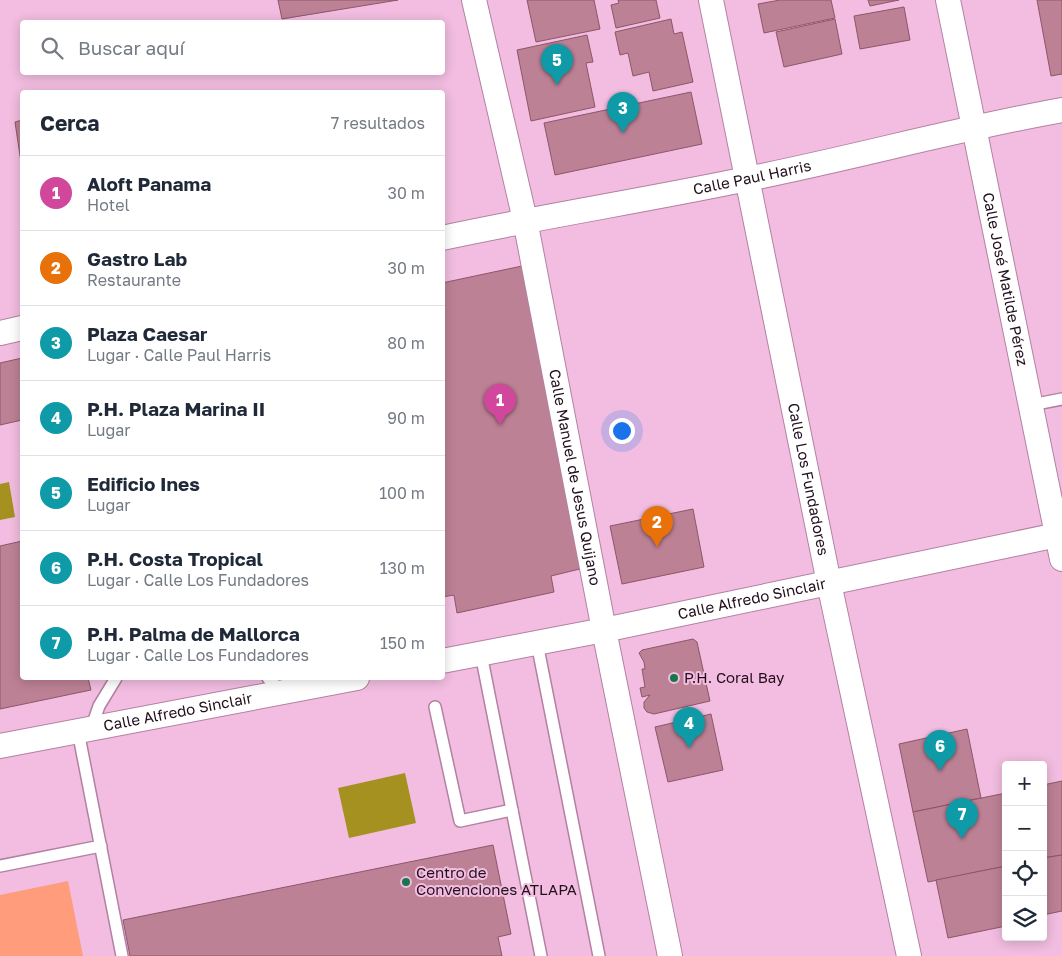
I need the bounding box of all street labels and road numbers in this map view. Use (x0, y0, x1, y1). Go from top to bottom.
street label: Calle Paul Harris (691, 156, 813, 198)
street label: Calle José Matilde Pérez (979, 191, 1032, 368)
street label: Calle Manuel de Jesus Quijano (546, 367, 605, 587)
street label: Calle Los Fundadores (785, 401, 833, 557)
street label: Calle Alfredo Sinclair (676, 574, 828, 622)
street label: Calle Alfredo Sinclair (102, 688, 254, 734)

